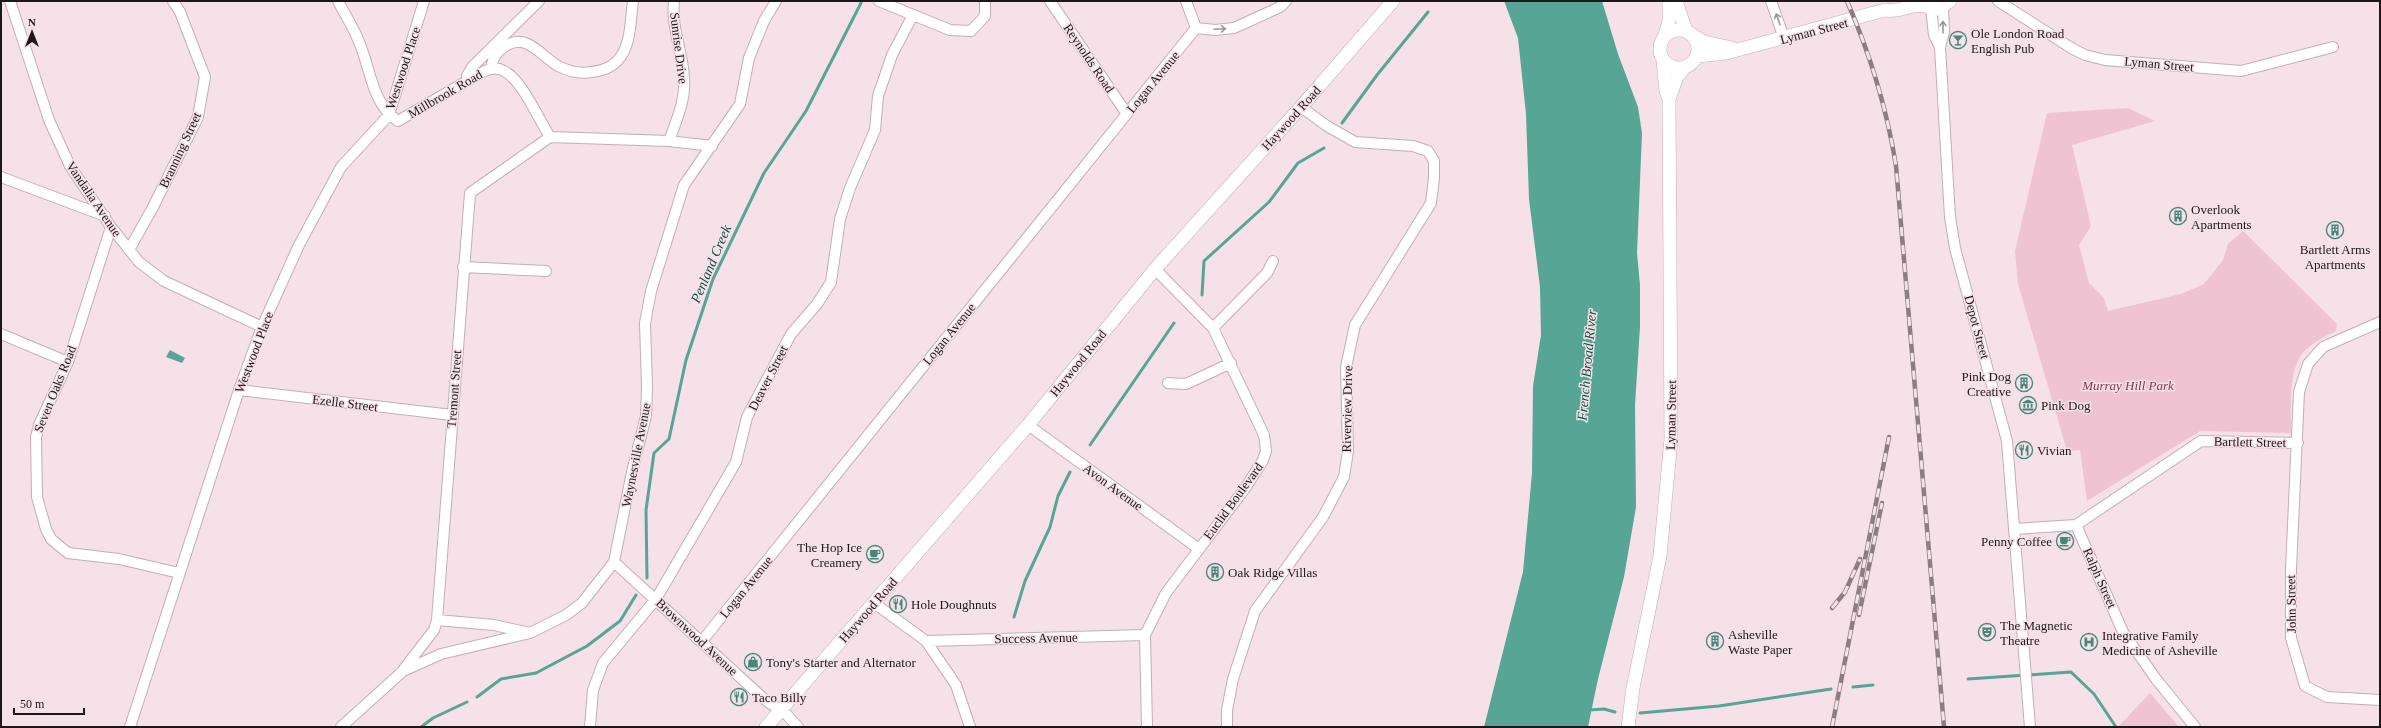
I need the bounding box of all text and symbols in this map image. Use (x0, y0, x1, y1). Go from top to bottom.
street label: Sunrise Drive (667, 11, 691, 85)
north arrow (12, 12, 52, 52)
one-way arrow (1774, 13, 1781, 26)
street label: Lyman Street (1778, 15, 1850, 47)
text: N (28, 16, 36, 28)
street label: Reynolds Road (1060, 21, 1118, 96)
one-way arrow (1939, 21, 1947, 34)
street label: Westwood Place (383, 25, 423, 111)
one-way arrow (1213, 25, 1226, 33)
place label: Ole London Road English Pub (1971, 26, 2065, 56)
bar icon: Ole London Road English Pub (1948, 30, 1968, 50)
street label: Logan Avenue (1124, 48, 1183, 116)
street label: Lyman Street (2124, 53, 2195, 75)
street label: Millbrook Road (405, 66, 485, 121)
street label: Haywood Road (1258, 82, 1324, 153)
street label: Branning Street (156, 109, 204, 190)
street label: Vandalia Avenue (63, 159, 125, 240)
place label: Overlook Apartments (2191, 202, 2252, 232)
building icon: Overlook Apartments (2168, 206, 2188, 226)
building icon: Bartlett Arms Apartments (2325, 220, 2345, 240)
water label: Penland Creek (687, 222, 734, 306)
place label: Bartlett Arms Apartments (2300, 242, 2370, 272)
street label: Depot Street (1961, 294, 1993, 361)
street label: Logan Avenue (920, 300, 979, 368)
water label: French Broad River (1575, 308, 1599, 422)
street label: Westwood Place (232, 309, 276, 395)
street label: Haywood Road (1047, 326, 1110, 399)
street label: Seven Oaks Road (31, 343, 79, 435)
street label: Deaver Street (745, 343, 791, 413)
street label: Tremont Street (444, 349, 464, 428)
street label: Riverview Drive (1339, 365, 1355, 453)
place label: Pink Dog Creative (1962, 369, 2011, 399)
building icon: Pink Dog Creative (2014, 373, 2034, 393)
park label: Murray Hill Park (2081, 378, 2174, 393)
street label: Lyman Street (1663, 380, 1679, 450)
street label: Ezelle Street (311, 392, 379, 415)
museum icon: Pink Dog (2018, 395, 2038, 415)
place label: Pink Dog (2041, 398, 2091, 413)
street label: Waynesville Avenue (619, 401, 654, 508)
street label: Bartlett Street (2214, 434, 2287, 450)
restaurant icon: Vivian (2014, 440, 2034, 460)
place label: Vivian (2037, 443, 2072, 458)
street label: Euclid Boulevard (1200, 459, 1266, 542)
street label: Avon Avenue (1080, 460, 1146, 514)
cafe icon: Penny Coffee (2055, 531, 2075, 551)
place label: Penny Coffee (1981, 534, 2052, 549)
place label: The Hop Ice Creamery (797, 540, 862, 570)
cafe icon: The Hop Ice Creamery (865, 544, 885, 564)
street label: Ralph Street (2080, 545, 2120, 611)
street label: Logan Avenue (717, 553, 776, 621)
building icon: Oak Ridge Villas (1205, 562, 1225, 582)
place label: Oak Ridge Villas (1228, 565, 1317, 580)
street label: Haywood Road (836, 574, 901, 646)
street label: John Street (2283, 574, 2299, 633)
restaurant icon: Hole Doughnuts (888, 594, 908, 614)
street label: Brownwood Avenue (653, 595, 741, 679)
place label: Hole Doughnuts (911, 597, 997, 612)
place label: The Magnetic Theatre (2000, 618, 2073, 648)
theatre icon: The Magnetic Theatre (1977, 622, 1997, 642)
place label: Asheville Waste Paper (1728, 627, 1793, 657)
place label: Integrative Family Medicine of Asheville (2102, 628, 2218, 658)
street label: Success Avenue (994, 630, 1078, 646)
building icon: Asheville Waste Paper (1705, 631, 1725, 651)
hospital icon: Integrative Family Medicine of Asheville (2079, 632, 2099, 652)
shop icon: Tony's Starter and Alternator (743, 652, 763, 672)
place label: Tony's Starter and Alternator (766, 655, 916, 670)
restaurant icon: Taco Billy (729, 687, 749, 707)
scale bar (14, 690, 84, 716)
place label: Taco Billy (752, 690, 807, 705)
text: 50 m (20, 697, 45, 711)

